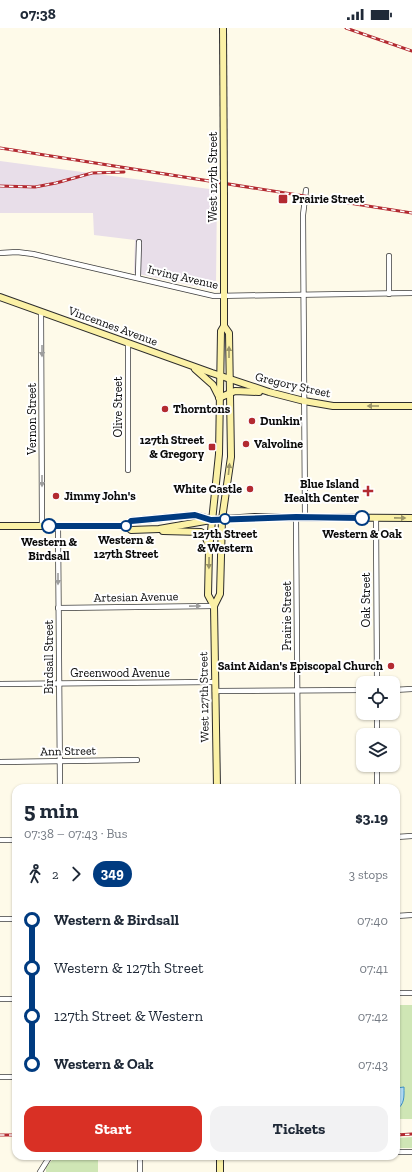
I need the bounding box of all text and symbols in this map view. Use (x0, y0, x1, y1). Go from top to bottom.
text: 07:38 (20, 5, 56, 23)
street label: West 127th Street (206, 131, 220, 222)
place label: Prairie Street (292, 192, 364, 206)
marker: Prairie Street (277, 193, 289, 205)
street label: Irving Avenue (146, 262, 220, 292)
street label: Vincennes Avenue (66, 303, 160, 349)
one-way arrow (39, 345, 45, 358)
one-way arrow (226, 345, 232, 358)
street label: Gregory Street (254, 370, 333, 401)
street label: Olive Street (111, 376, 125, 437)
street label: Vernon Street (25, 382, 39, 456)
place label: Thorntons (173, 402, 231, 416)
one-way arrow (366, 403, 379, 409)
marker: Thorntons (160, 404, 170, 414)
place label: Dunkin' (260, 414, 303, 428)
marker: Dunkin' (247, 416, 257, 426)
place label: 127th Street & Gregory (140, 433, 205, 461)
place label: Valvoline (254, 437, 303, 451)
marker: Valvoline (241, 439, 251, 449)
marker: 127th Street & Gregory (207, 442, 217, 452)
one-way arrow (226, 463, 233, 475)
one-way arrow (39, 475, 45, 488)
place label: Blue Island Health Center (284, 477, 360, 505)
place label: White Castle (173, 482, 242, 496)
marker: White Castle (245, 484, 255, 494)
marker: Blue Island Health Center (362, 485, 374, 497)
place label: Jimmy John's (64, 489, 136, 503)
marker: Jimmy John's (51, 491, 61, 501)
marker: Western & Oak (354, 510, 370, 526)
marker: 127th Street & Western (219, 513, 231, 525)
one-way arrow (394, 515, 407, 521)
marker: Western & Birdsall (41, 518, 57, 534)
marker: Western & 127th Street (120, 520, 132, 532)
place label: 127th Street & Western (193, 527, 257, 555)
place label: Western & Oak (322, 527, 402, 541)
place label: Western & 127th Street (94, 533, 158, 561)
place label: Western & Birdsall (21, 535, 78, 563)
one-way arrow (206, 557, 212, 570)
street label: Oak Street (359, 572, 373, 628)
one-way arrow (55, 573, 61, 586)
street label: Prairie Street (280, 581, 294, 651)
street label: Artesian Avenue (94, 589, 179, 605)
one-way arrow (189, 603, 202, 609)
street label: Birdsall Street (42, 619, 56, 694)
street label: West 127th Street (196, 651, 212, 742)
place label: Saint Aidan's Episcopal Church (218, 659, 383, 673)
marker: Saint Aidan's Episcopal Church (386, 661, 396, 671)
street label: Greenwood Avenue (70, 666, 170, 680)
map controls (356, 676, 400, 772)
button: locate (356, 676, 400, 720)
button: layers (356, 728, 400, 772)
street label: Ann Street (40, 744, 97, 758)
text: 5 min (24, 797, 79, 824)
text: $3.19 (355, 809, 388, 827)
text: 07:38 – 07:43 · Bus (24, 826, 127, 841)
icon: walk (24, 863, 46, 885)
icon: forward (65, 863, 87, 885)
text: 349 (101, 865, 124, 882)
text: 2 (52, 867, 59, 882)
text: 3 stops (349, 867, 388, 882)
text: Western & Birdsall (54, 911, 179, 929)
text: 07:40 (357, 913, 388, 928)
text: Western & 127th Street (54, 959, 204, 977)
text: 07:41 (359, 961, 388, 976)
text: 127th Street & Western (54, 1007, 203, 1025)
text: 07:42 (358, 1009, 388, 1024)
text: Western & Oak (54, 1055, 154, 1073)
text: 07:43 (358, 1057, 388, 1072)
button: Start (24, 1106, 202, 1152)
button: Tickets (210, 1106, 388, 1152)

